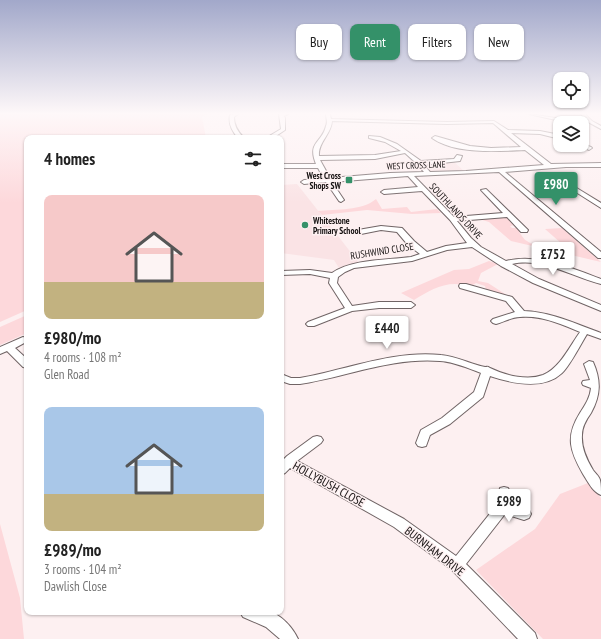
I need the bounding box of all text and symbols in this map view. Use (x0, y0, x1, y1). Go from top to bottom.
chip: Buy (296, 24, 342, 60)
chip: Rent (350, 24, 400, 60)
chip: Filters (408, 24, 466, 60)
chip: New (474, 24, 524, 60)
map controls (553, 72, 589, 152)
button: locate (553, 72, 589, 108)
button: layers (553, 116, 589, 152)
text: 4 homes (44, 148, 95, 170)
icon: filters (242, 148, 264, 170)
street label: WEST CROSS LANE (386, 158, 446, 172)
place label: West Cross Shops SW (306, 170, 342, 191)
pin: £980 (532, 172, 580, 206)
marker: West Cross Shops SW (344, 175, 354, 185)
text: £980 (544, 176, 568, 193)
street label: SOUTHLANDS DRIVE (427, 180, 485, 242)
place label: Whitestone Primary School (312, 215, 361, 236)
marker: Whitestone Primary School (300, 220, 310, 230)
icon: home (118, 221, 190, 293)
street label: RUSHWIND CLOSE (350, 240, 414, 262)
pin: £752 (529, 242, 577, 276)
text: £752 (541, 246, 565, 263)
pin: £440 (363, 316, 411, 350)
text: £440 (375, 320, 399, 337)
text: £980/mo (44, 327, 101, 349)
text: 4 rooms · 108 m² (44, 349, 122, 366)
text: Glen Road (44, 366, 89, 383)
icon: home (118, 433, 190, 505)
street label: HOLLYBUSH CLOSE (290, 458, 368, 510)
pin: £989 (485, 489, 533, 523)
text: £989 (497, 493, 521, 510)
street label: BURNHAM DRIVE (402, 523, 468, 579)
text: £989/mo (44, 539, 101, 561)
text: 3 rooms · 104 m² (44, 561, 122, 578)
text: Dawlish Close (44, 578, 107, 595)

